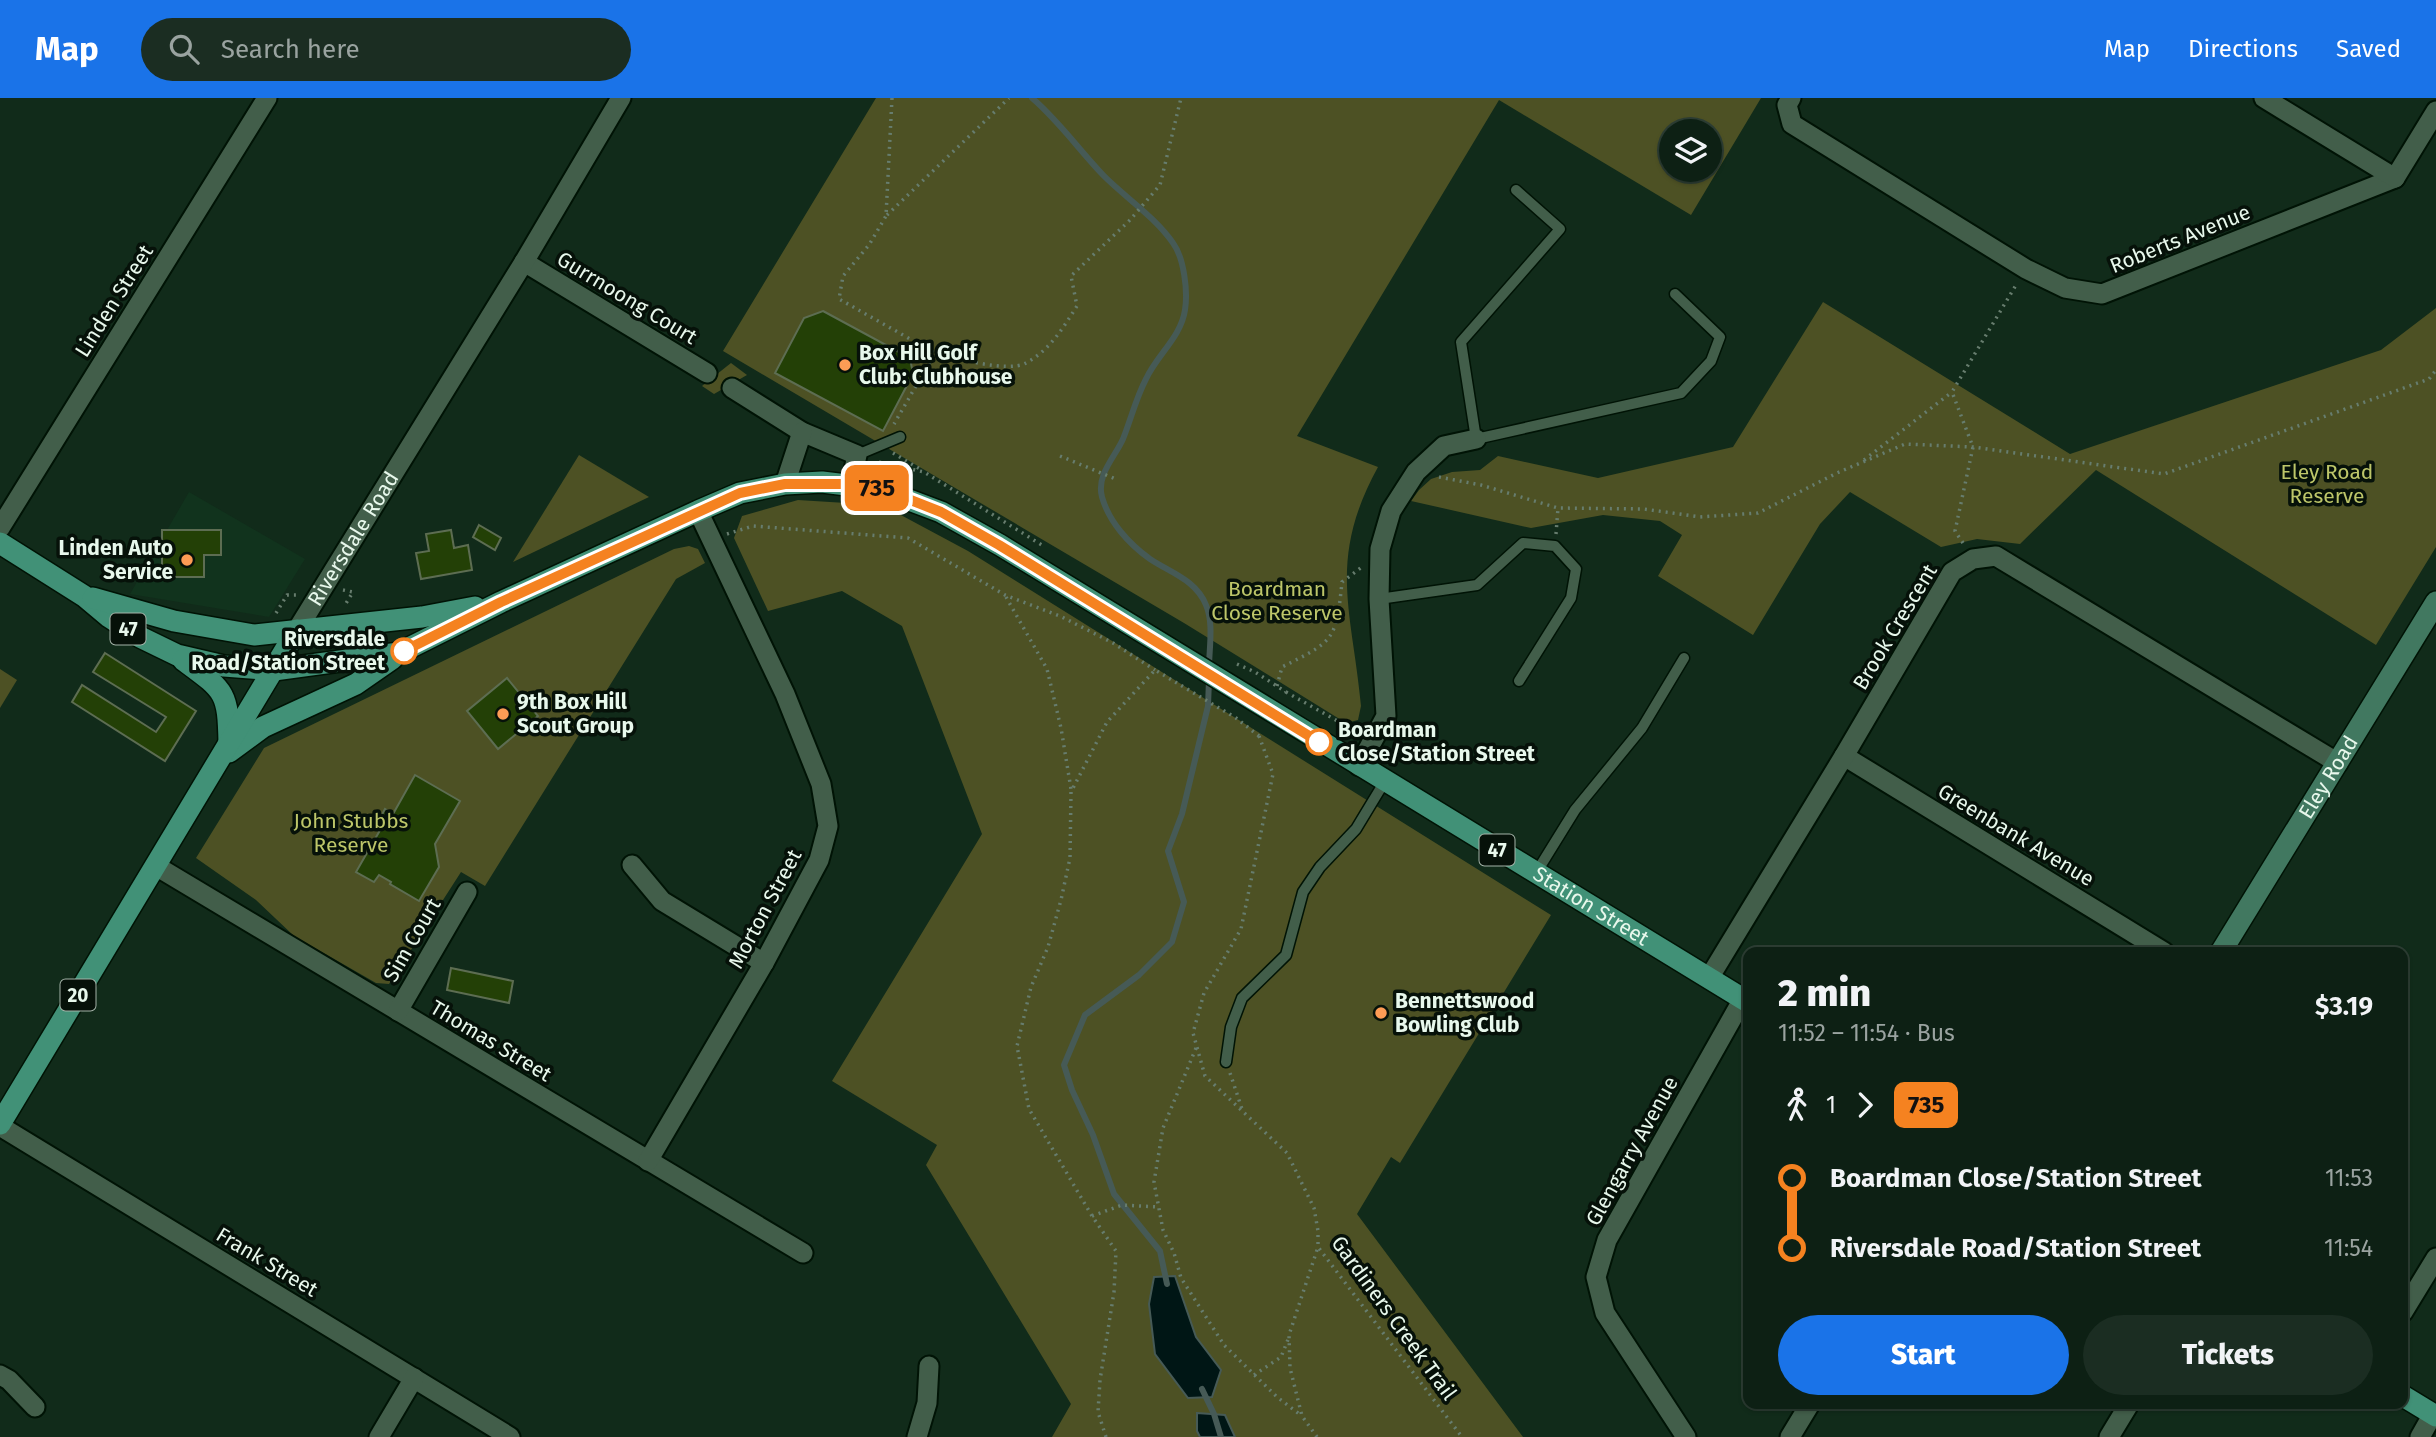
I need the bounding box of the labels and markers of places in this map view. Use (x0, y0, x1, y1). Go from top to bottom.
place label: Box Hill Golf Club: Clubhouse (859, 340, 1013, 390)
marker: Box Hill Golf Club: Clubhouse (837, 357, 853, 373)
place label: Linden Auto Service (59, 535, 173, 585)
marker: Linden Auto Service (179, 552, 195, 568)
place label: Riversdale Road/Station Street (191, 626, 386, 676)
marker: Riversdale Road/Station Street (391, 638, 417, 664)
place label: 9th Box Hill Scout Group (517, 689, 634, 739)
marker: 9th Box Hill Scout Group (495, 706, 511, 722)
place label: Boardman Close/Station Street (1338, 717, 1536, 767)
marker: Boardman Close/Station Street (1306, 729, 1332, 755)
place label: Bennettswood Bowling Club (1395, 988, 1534, 1038)
marker: Bennettswood Bowling Club (1373, 1005, 1389, 1021)

